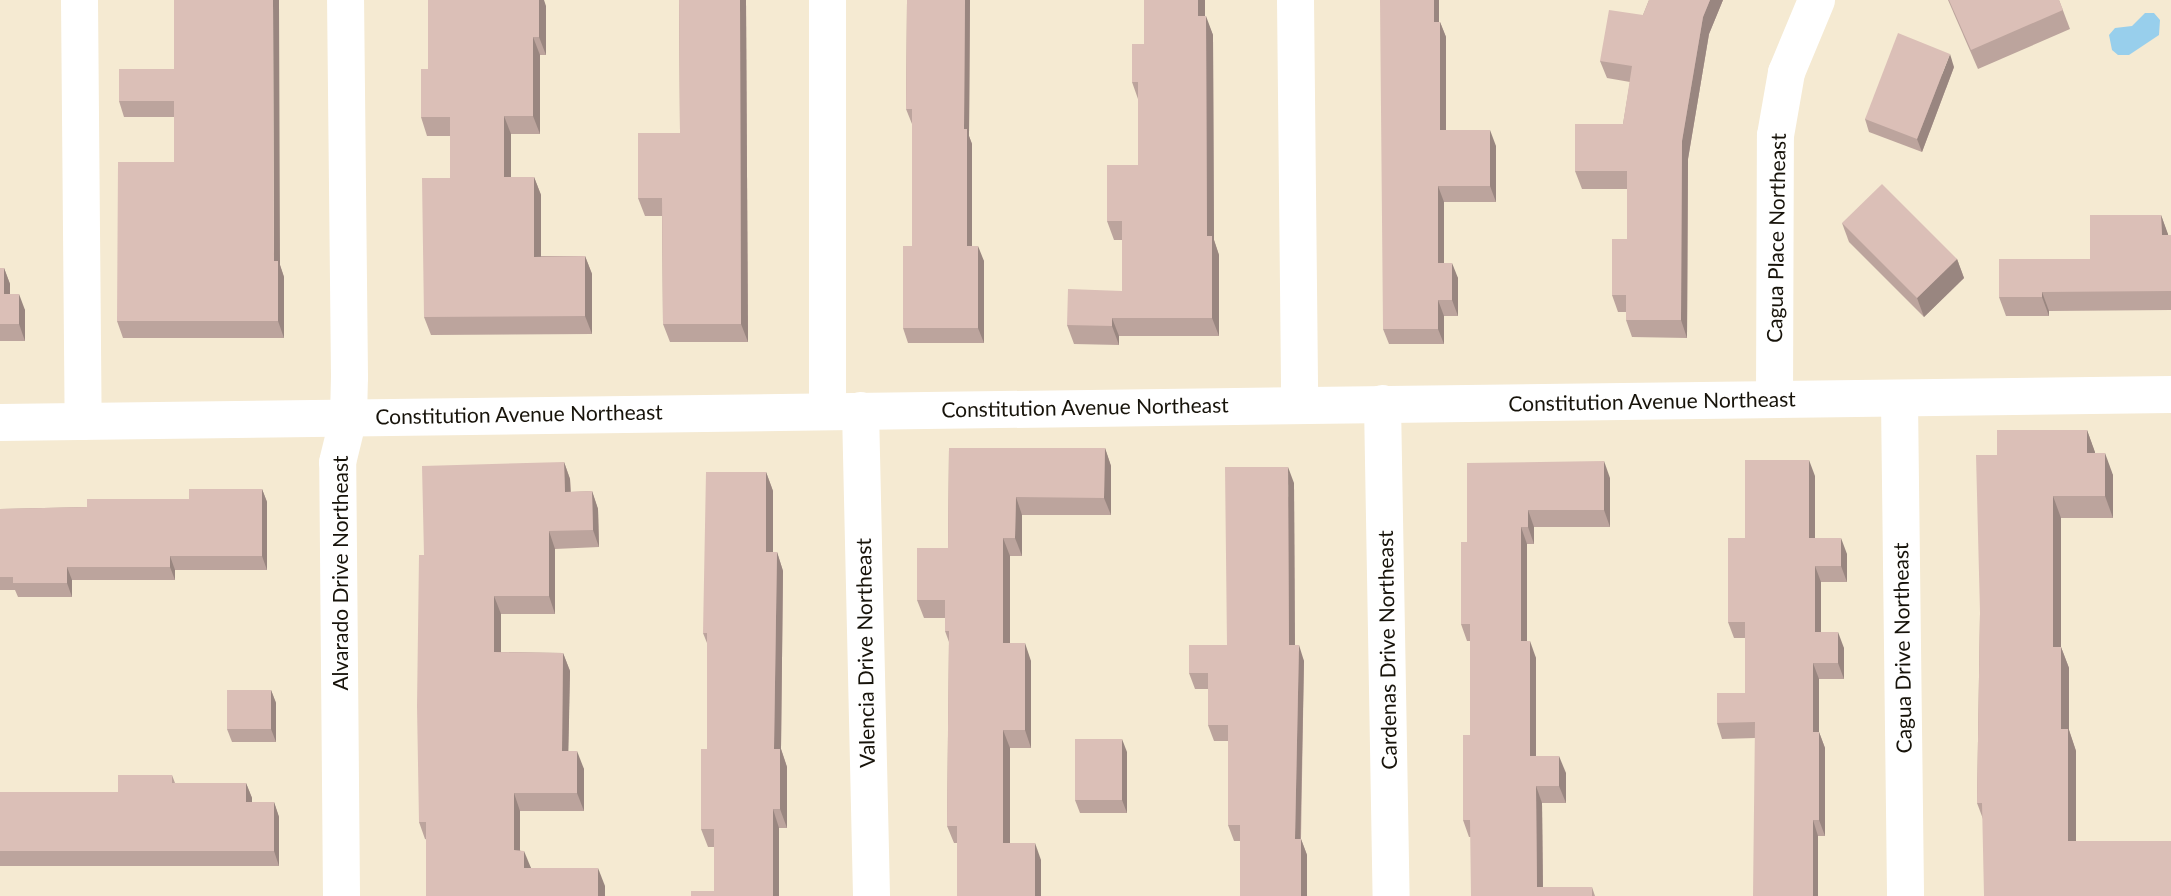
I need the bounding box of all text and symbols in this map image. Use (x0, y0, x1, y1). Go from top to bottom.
street label: Cagua Place Northeast (1762, 133, 1790, 343)
street label: Constitution Avenue Northeast (1508, 386, 1796, 416)
street label: Constitution Avenue Northeast (941, 392, 1229, 422)
street label: Constitution Avenue Northeast (375, 399, 663, 429)
street label: Alvarado Drive Northeast (327, 455, 353, 691)
street label: Cardenas Drive Northeast (1372, 530, 1402, 770)
street label: Valencia Drive Northeast (850, 538, 880, 768)
street label: Cagua Drive Northeast (1888, 542, 1916, 754)

